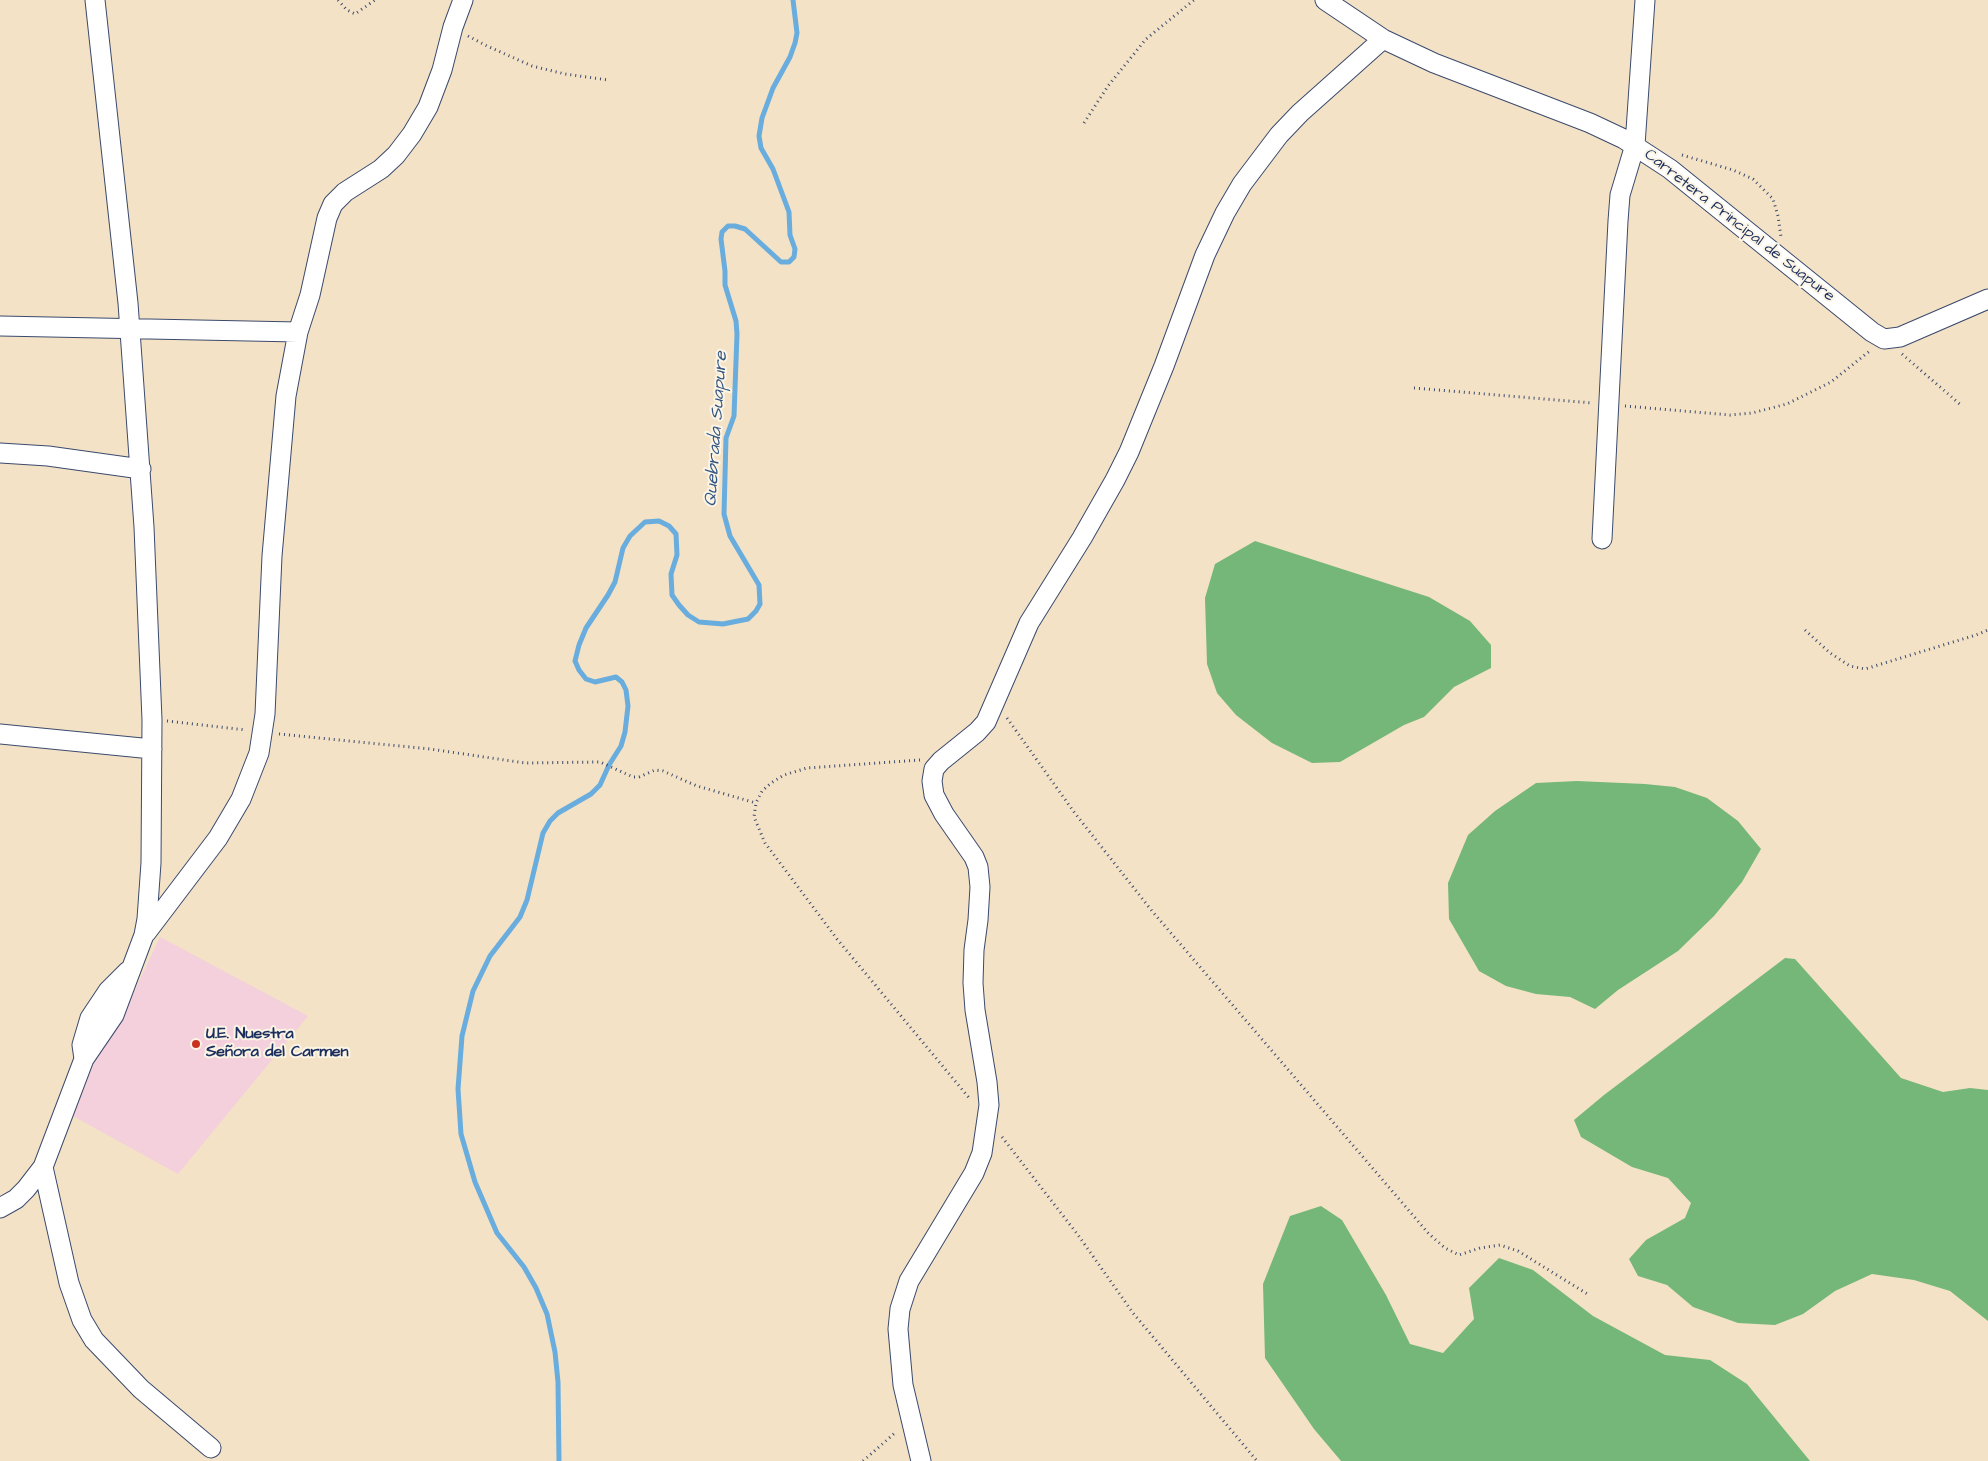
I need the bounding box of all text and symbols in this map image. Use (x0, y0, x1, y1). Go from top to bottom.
street label: Carretera Principal de Suapure (1640, 146, 1838, 306)
water label: Quebrada Suapure (701, 351, 733, 507)
place label: U.E. Nuestra Señora del Carmen (206, 1025, 348, 1063)
marker: U.E. Nuestra Señora del Carmen (190, 1038, 202, 1050)

